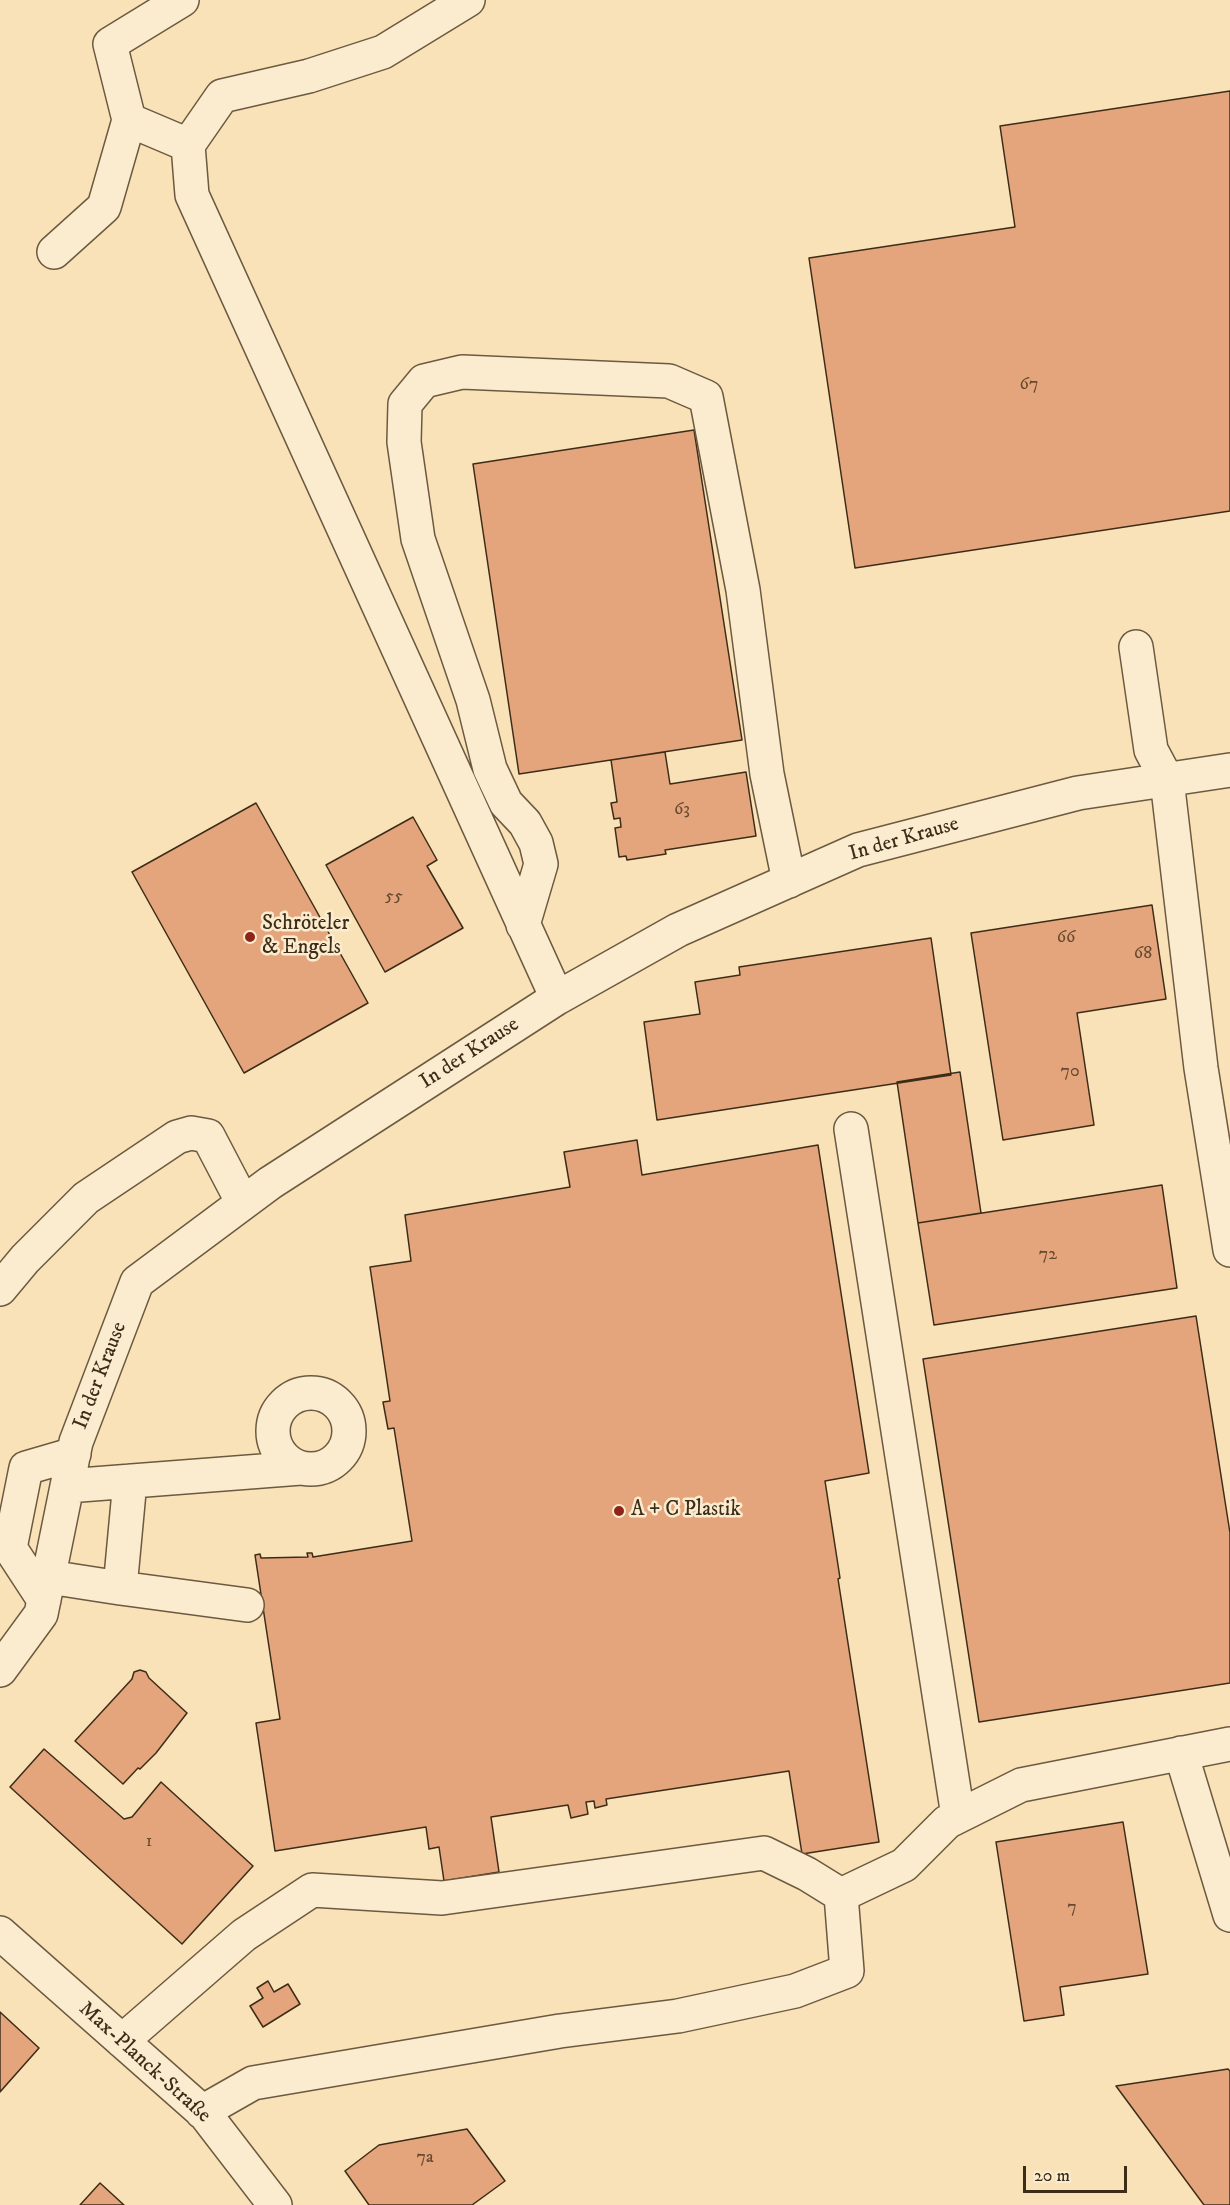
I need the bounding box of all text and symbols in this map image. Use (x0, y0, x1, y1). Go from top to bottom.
house number: 67 (1020, 374, 1038, 396)
house number: 63 (674, 799, 690, 821)
street label: In der Krause (846, 812, 962, 868)
house number: 55 (385, 886, 403, 908)
place label: Schröteler & Engels (262, 912, 349, 962)
house number: 66 (1057, 927, 1075, 949)
marker: Schröteler & Engels (243, 930, 257, 944)
house number: 68 (1134, 943, 1152, 965)
street label: In der Krause (416, 1013, 524, 1095)
house number: 70 (1060, 1061, 1080, 1083)
house number: 72 (1039, 1244, 1057, 1266)
street label: In der Krause (69, 1319, 133, 1433)
place label: A + C Plastik (631, 1498, 741, 1524)
marker: A + C Plastik (612, 1504, 626, 1518)
house number: 1 (146, 1831, 152, 1853)
house number: 7 (1067, 1897, 1077, 1919)
street label: Max-Planck-Straße (73, 1997, 215, 2129)
house number: 7a (416, 2147, 434, 2169)
scale bar (1026, 2154, 1130, 2192)
text: 20 m (1034, 2165, 1070, 2187)

